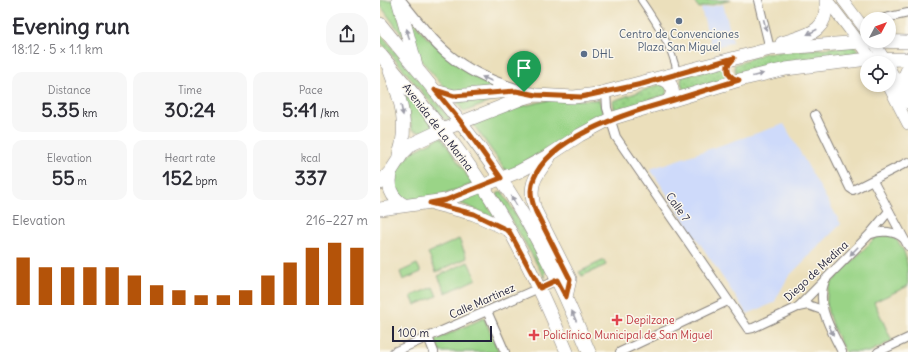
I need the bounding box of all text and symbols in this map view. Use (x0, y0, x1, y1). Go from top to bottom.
text: Evening run (12, 12, 130, 40)
north arrow (860, 12, 896, 48)
map controls (860, 12, 896, 92)
button: share (326, 13, 368, 55)
marker: Centro de Convenciones Plaza San Miguel (674, 16, 684, 26)
one-way arrow (762, 18, 768, 31)
place label: Centro de Convenciones Plaza San Miguel (619, 27, 739, 54)
one-way arrow (404, 28, 410, 40)
one-way arrow (806, 29, 817, 36)
text: 18:12 · 5 × 1.1 km (12, 41, 103, 58)
place label: DHL (592, 47, 614, 61)
marker: DHL (579, 49, 589, 59)
pin (507, 51, 541, 92)
button: locate (860, 56, 896, 92)
icon: arrive (513, 57, 535, 79)
one-way arrow (752, 71, 765, 77)
one-way arrow (481, 76, 492, 82)
street label: Avenida de La Marina (400, 81, 476, 173)
text: Distance (48, 83, 91, 97)
text: Time (178, 83, 202, 97)
text: Pace (299, 83, 323, 97)
text: 5.35 (41, 97, 80, 122)
text: 30:24 (164, 97, 216, 122)
text: 5:41 (282, 97, 317, 122)
one-way arrow (400, 104, 406, 117)
text: km (80, 106, 98, 120)
text: /km (317, 106, 339, 120)
text: Elevation (47, 151, 92, 165)
text: Heart rate (164, 151, 216, 165)
text: kcal (301, 151, 321, 165)
text: 55 (52, 165, 75, 190)
text: 152 (162, 165, 193, 190)
text: 337 (294, 165, 327, 190)
text: m (75, 174, 87, 188)
text: bpm (193, 174, 218, 188)
street label: Calle 7 (663, 190, 693, 225)
one-way arrow (511, 195, 518, 207)
text: Elevation (12, 212, 65, 229)
text: 216–227 m (306, 212, 368, 229)
street label: Diego de Medina (781, 238, 851, 304)
one-way arrow (849, 246, 859, 255)
street label: Calle Martinez (447, 280, 517, 322)
one-way arrow (571, 310, 578, 322)
place label: Depilzone (626, 313, 675, 327)
marker: Depilzone (611, 314, 623, 326)
scale bar (392, 324, 492, 343)
one-way arrow (828, 324, 834, 335)
text: 100 m (398, 326, 429, 340)
place label: Policlínico Municipal de San Miguel (543, 328, 713, 342)
marker: Policlínico Municipal de San Miguel (528, 329, 540, 341)

